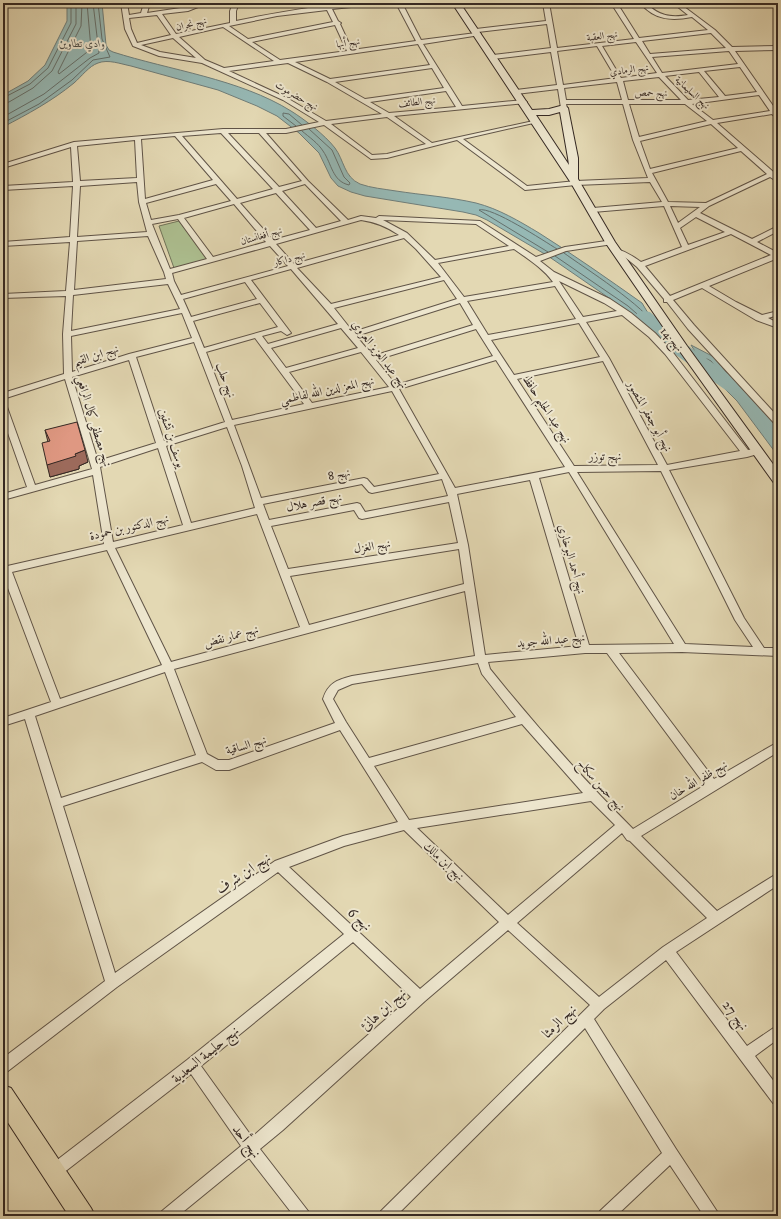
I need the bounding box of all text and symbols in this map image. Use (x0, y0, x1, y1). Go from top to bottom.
street label: نهج نجران (174, 15, 209, 36)
street label: نهج العقبة (586, 28, 619, 47)
street label: نهج أبها (335, 33, 361, 54)
water label: وادي تطاوين (59, 37, 105, 52)
street label: نهج الرمادي (609, 62, 650, 81)
street label: نهج السليمانية (670, 74, 712, 114)
street label: نهج حضرموت (271, 79, 320, 116)
street label: نهج حمص (634, 87, 668, 102)
street label: نهج الطائف (398, 94, 437, 113)
street label: نهج أفغانستان (239, 222, 284, 250)
street label: نهج داكار (271, 249, 307, 272)
street label: نهج عبد العزيز العروي (346, 317, 411, 394)
street label: نهج 14 (654, 324, 687, 357)
street label: نهج ابن القيم (72, 341, 122, 373)
street label: نهج حلب (209, 360, 239, 401)
street label: نهج المعز لدين الله لفاطمي (278, 370, 376, 412)
street label: نهج عبد الحليم حافظ (516, 373, 574, 448)
street label: نهج مصطفى كمال الرافعي (69, 374, 115, 470)
street label: نهج أبو جعفر المنصور (621, 377, 676, 456)
street label: يوسف بن تشفين (155, 407, 188, 470)
street label: نهج توزر (588, 449, 621, 467)
street label: نهج 8 (327, 465, 352, 487)
street label: نهج قصر هلال (285, 490, 344, 518)
street label: نهج الدكتور بن حمودة (88, 511, 171, 547)
street label: نهج أحمد البوخاري (551, 522, 590, 597)
street label: نهج الغزل (353, 536, 392, 560)
street label: نهج عمار نقض (202, 622, 261, 654)
street label: نهج عبد الله جويد (516, 627, 586, 654)
street label: نهج الساقية (224, 732, 269, 761)
street label: نهج ظفر الله خان (665, 755, 732, 806)
street label: نهج حسن سكاح (571, 756, 628, 816)
street label: نهج ابن مالك (418, 839, 467, 886)
street label: نهج ابن شرف (213, 849, 276, 901)
street label: نهج 6 (341, 904, 375, 938)
street label: نهج ابن هانئ (357, 984, 412, 1037)
street label: نهج 27 (716, 997, 752, 1036)
street label: نهج الرمثا (538, 1001, 583, 1045)
street label: نهج حليمة السعدية (168, 1022, 245, 1090)
street label: نهج أحد (225, 1120, 266, 1164)

